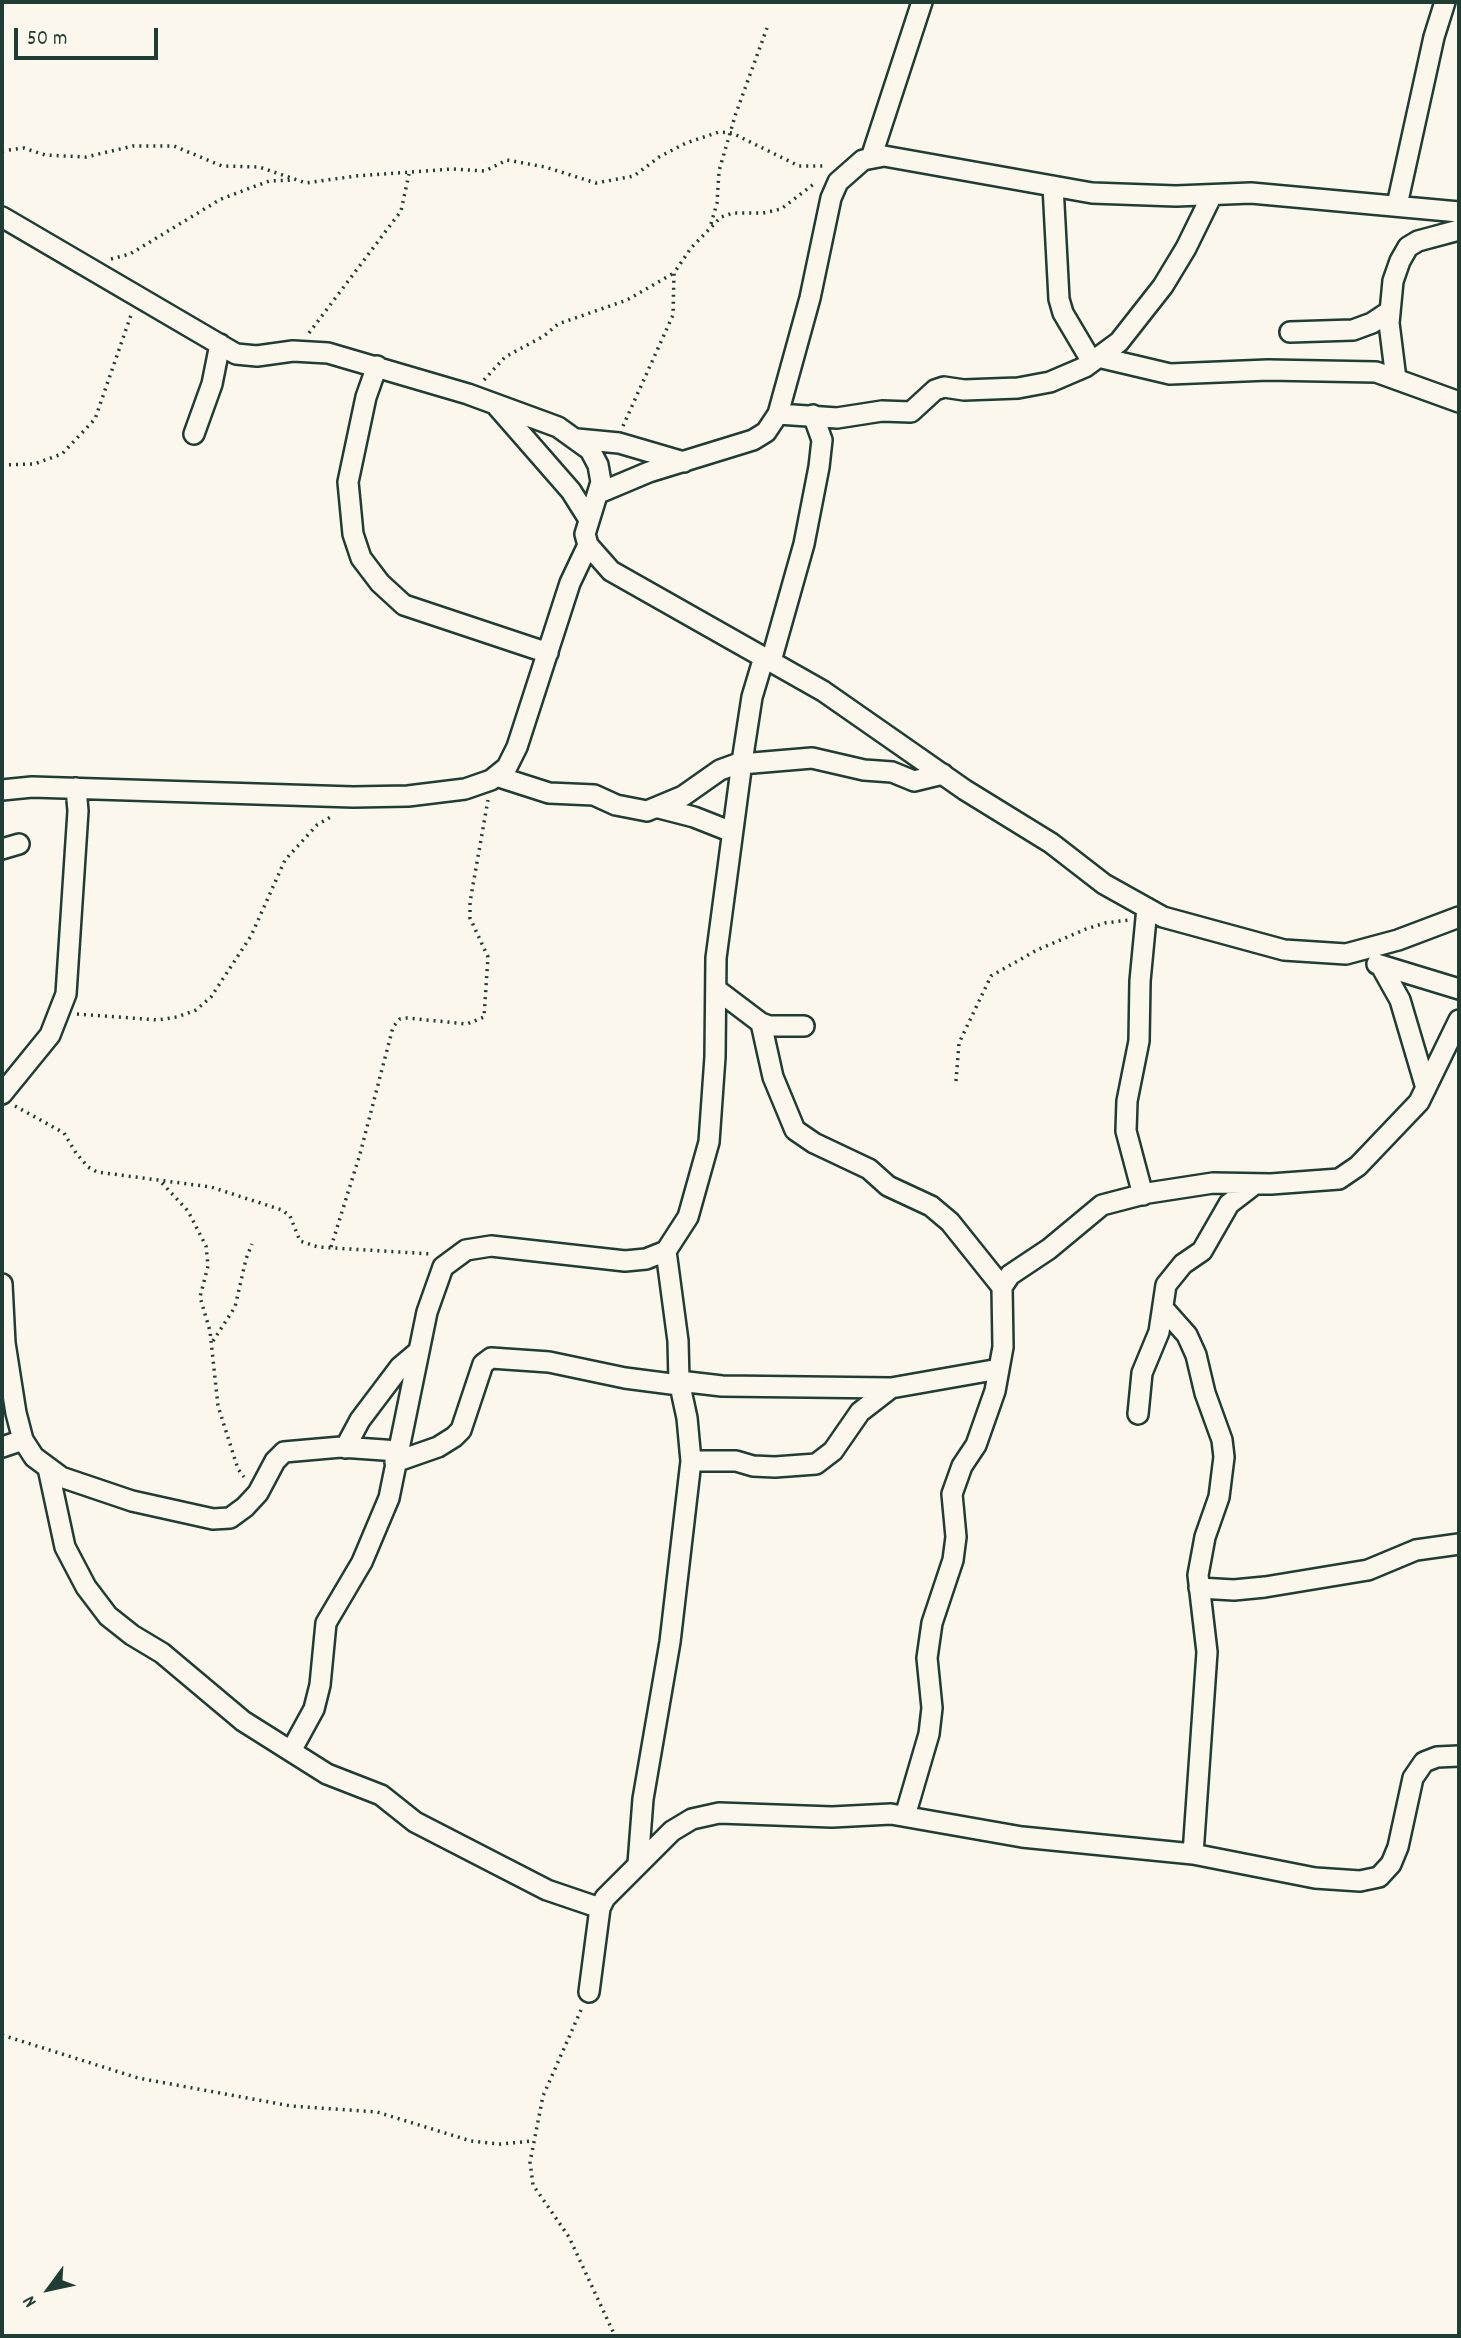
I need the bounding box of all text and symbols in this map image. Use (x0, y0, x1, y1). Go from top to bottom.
scale bar (18, 14, 161, 58)
text: 50 m (27, 25, 67, 55)
north arrow (14, 2254, 84, 2324)
text: N (17, 2289, 45, 2312)

